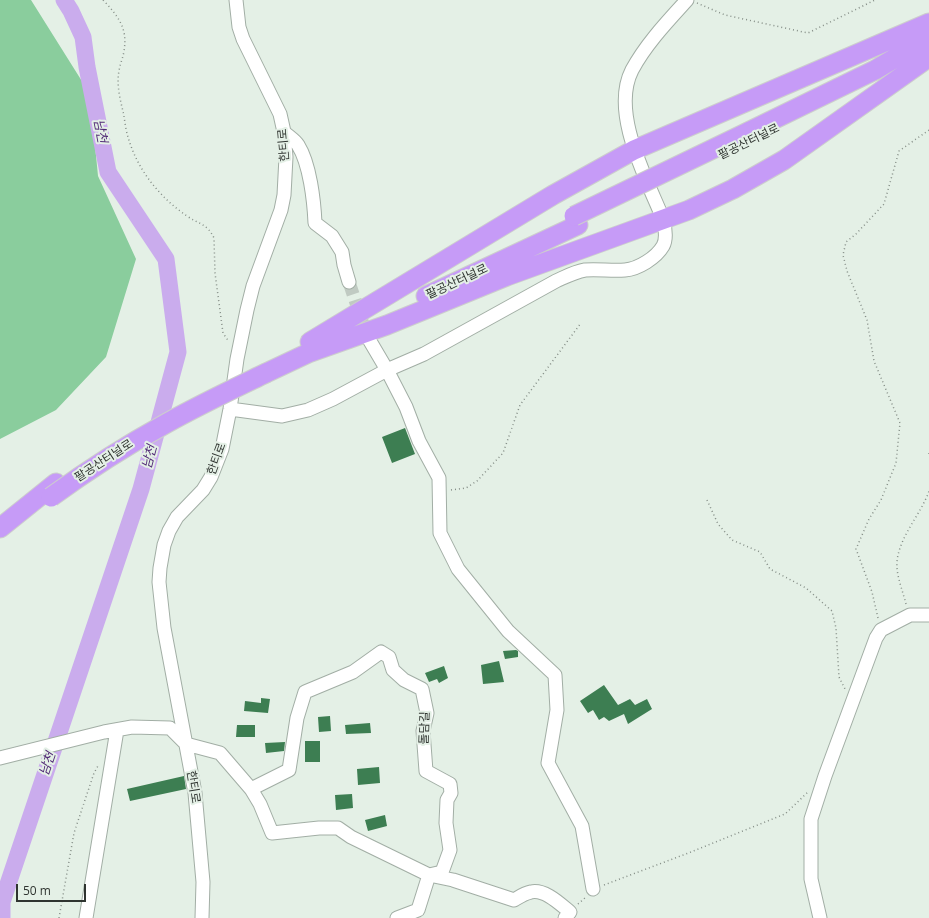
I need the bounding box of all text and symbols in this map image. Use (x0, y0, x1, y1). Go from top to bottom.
water label: 남천 (90, 118, 110, 144)
street label: 팔공산터널로 (716, 121, 782, 163)
street label: 한티로 (275, 128, 293, 162)
street label: 팔공산터널로 (424, 261, 490, 303)
street label: 팔공산터널로 (72, 437, 136, 485)
street label: 한티로 (205, 441, 229, 477)
water label: 남천 (139, 443, 161, 471)
street label: 돌담길 (417, 711, 433, 745)
water label: 남천 (37, 750, 59, 778)
street label: 한티로 (183, 770, 203, 804)
scale bar (18, 876, 88, 902)
text: 50 m (23, 882, 51, 899)

